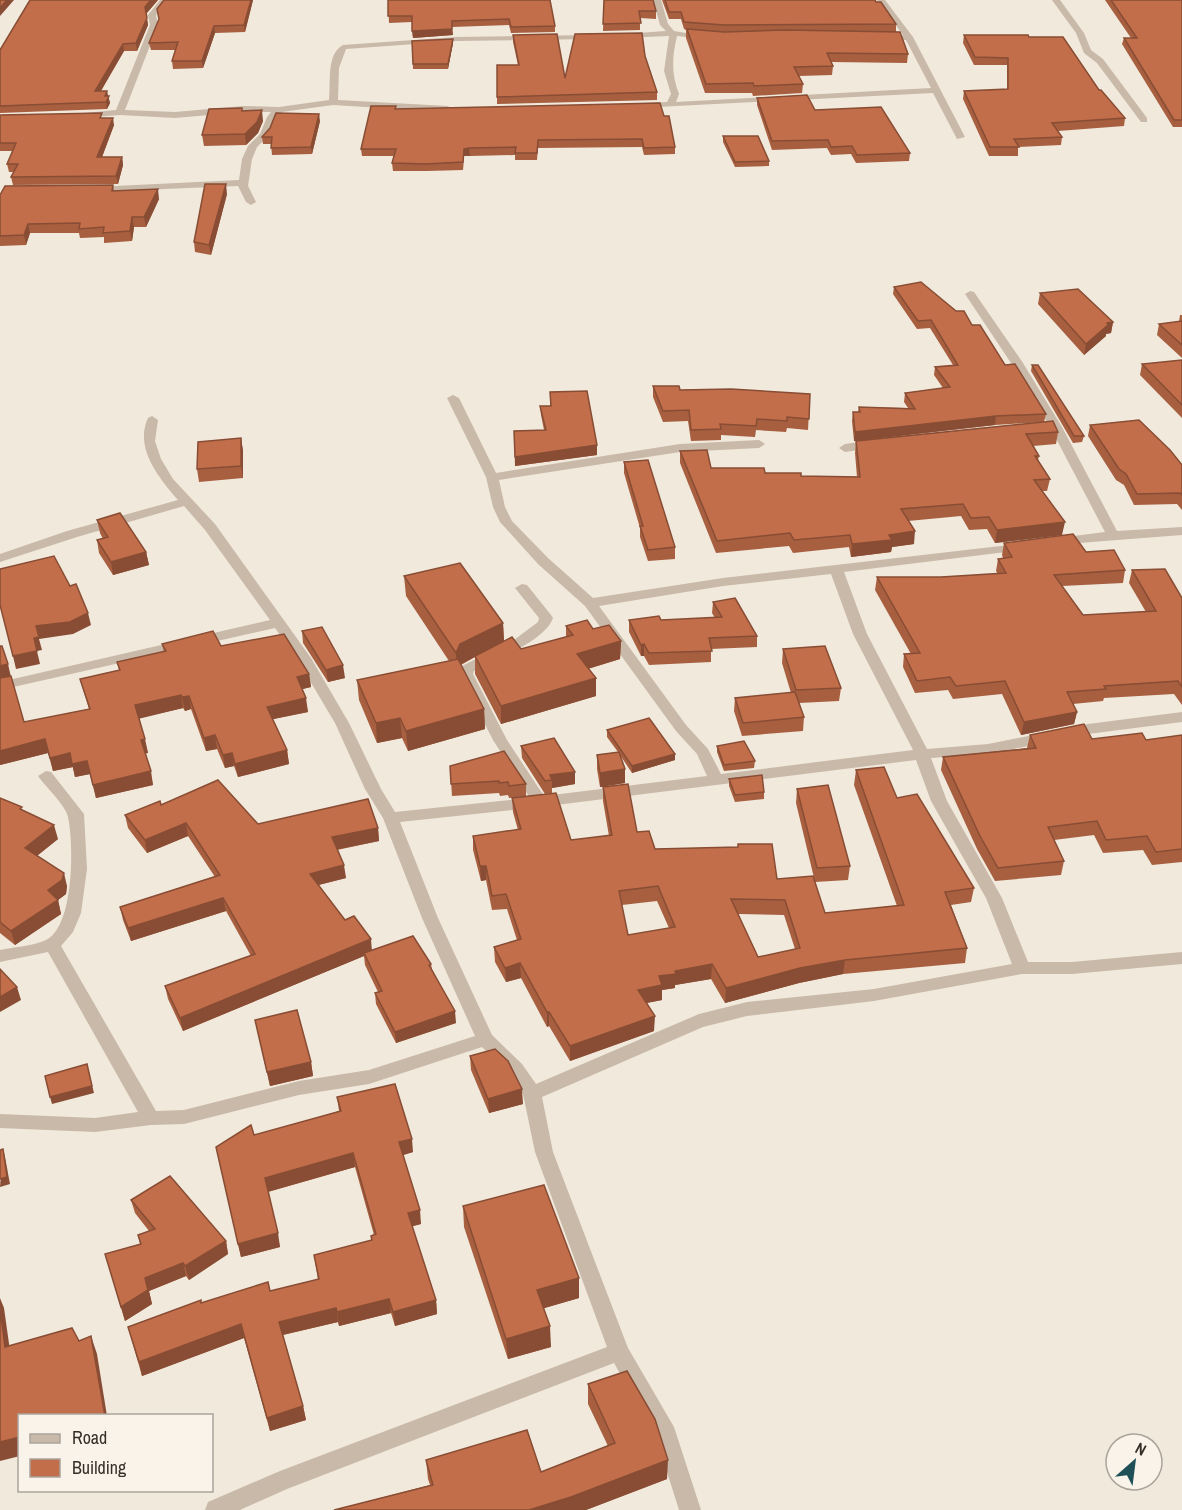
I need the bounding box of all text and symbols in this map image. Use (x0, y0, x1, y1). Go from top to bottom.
legend (18, 1414, 213, 1492)
text: Road (72, 1425, 107, 1450)
north arrow (1104, 1432, 1164, 1492)
text: N (1132, 1437, 1150, 1461)
text: Building (72, 1455, 127, 1480)

